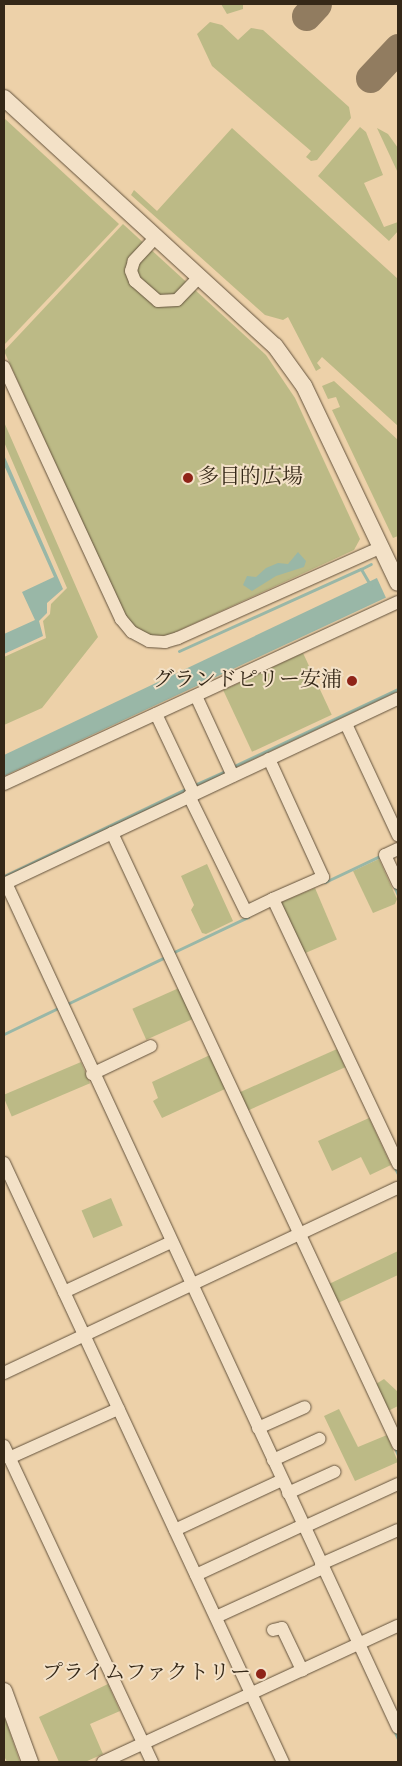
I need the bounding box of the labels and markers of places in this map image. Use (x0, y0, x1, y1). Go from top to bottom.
place label: 多目的広場 (198, 465, 303, 491)
marker: 多目的広場 (182, 472, 194, 484)
place label: グランドピリー安浦 (153, 668, 342, 694)
marker: グランドピリー安浦 (346, 675, 358, 687)
place label: プライムファクトリー (41, 1661, 251, 1687)
marker: プライムファクトリー (255, 1668, 267, 1680)

